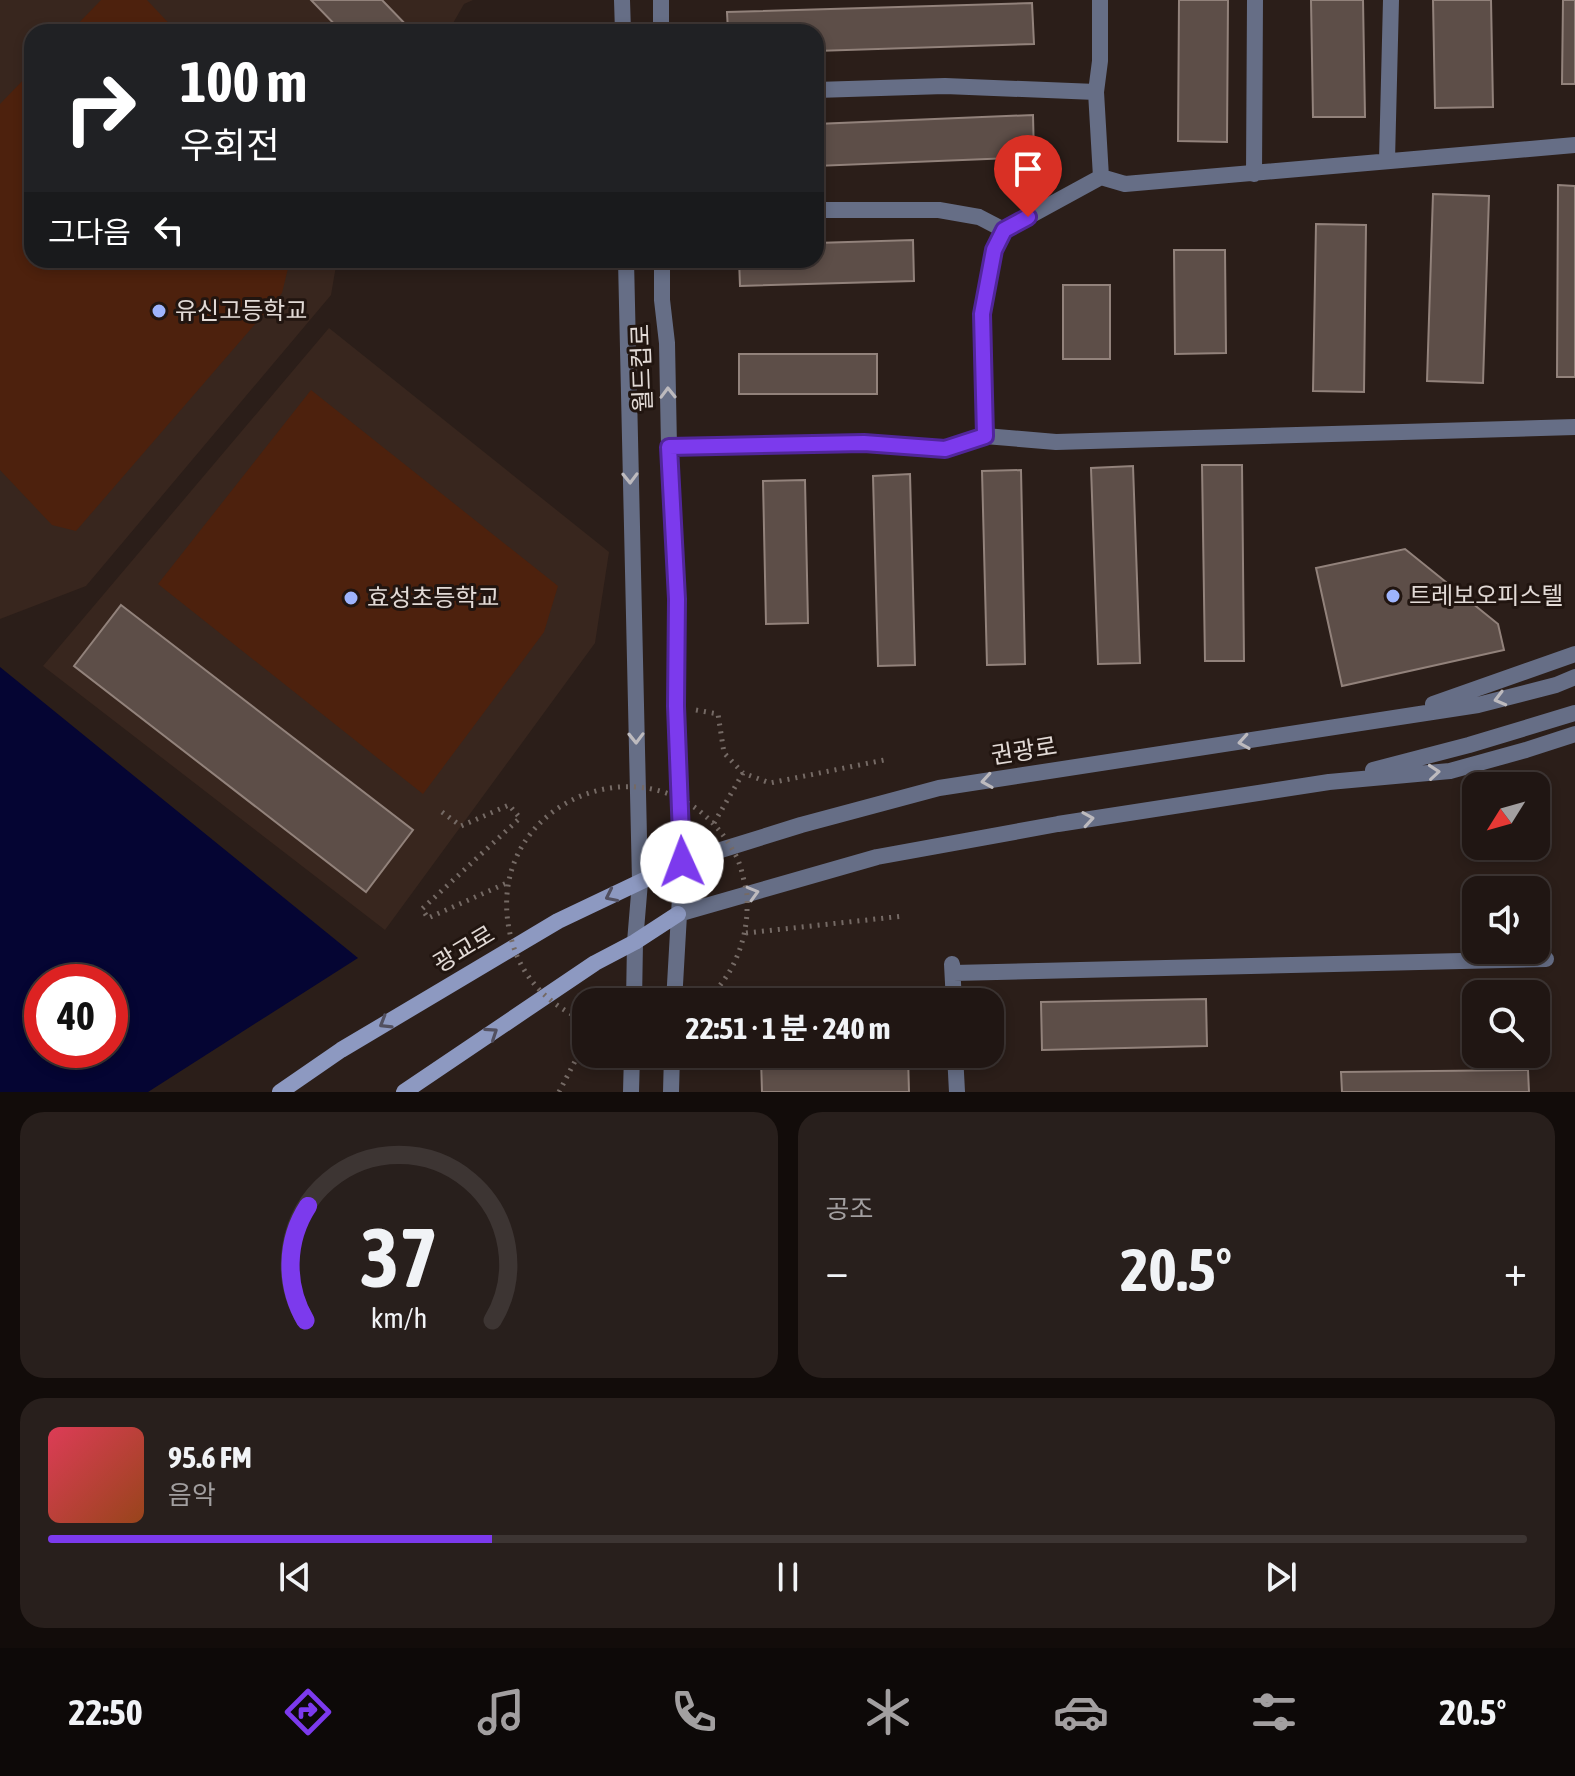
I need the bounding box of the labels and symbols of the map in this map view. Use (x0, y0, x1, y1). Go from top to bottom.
pin (994, 135, 1062, 217)
place label: 유신고등학교 (175, 297, 307, 324)
marker: 유신고등학교 (150, 302, 168, 320)
street label: 월드컵로 (626, 323, 657, 413)
one-way arrow (659, 386, 676, 399)
one-way arrow (621, 472, 639, 485)
place label: 트레보오피스텔 (1409, 582, 1564, 609)
place label: 효성초등학교 (367, 584, 499, 611)
marker: 트레보오피스텔 (1384, 587, 1402, 605)
marker: 효성초등학교 (342, 589, 360, 607)
one-way arrow (1494, 690, 1508, 707)
one-way arrow (627, 732, 645, 745)
street label: 권광로 (989, 732, 1059, 769)
one-way arrow (1237, 733, 1251, 750)
one-way arrow (1428, 764, 1441, 781)
one-way arrow (980, 772, 994, 789)
north arrow (1462, 772, 1550, 860)
one-way arrow (1082, 811, 1095, 828)
position arrow (640, 820, 724, 904)
one-way arrow (605, 886, 620, 902)
one-way arrow (745, 886, 759, 902)
street label: 광교로 (428, 920, 499, 977)
speed limit sign: 40 (24, 964, 128, 1068)
one-way arrow (379, 1014, 394, 1029)
one-way arrow (483, 1027, 498, 1042)

